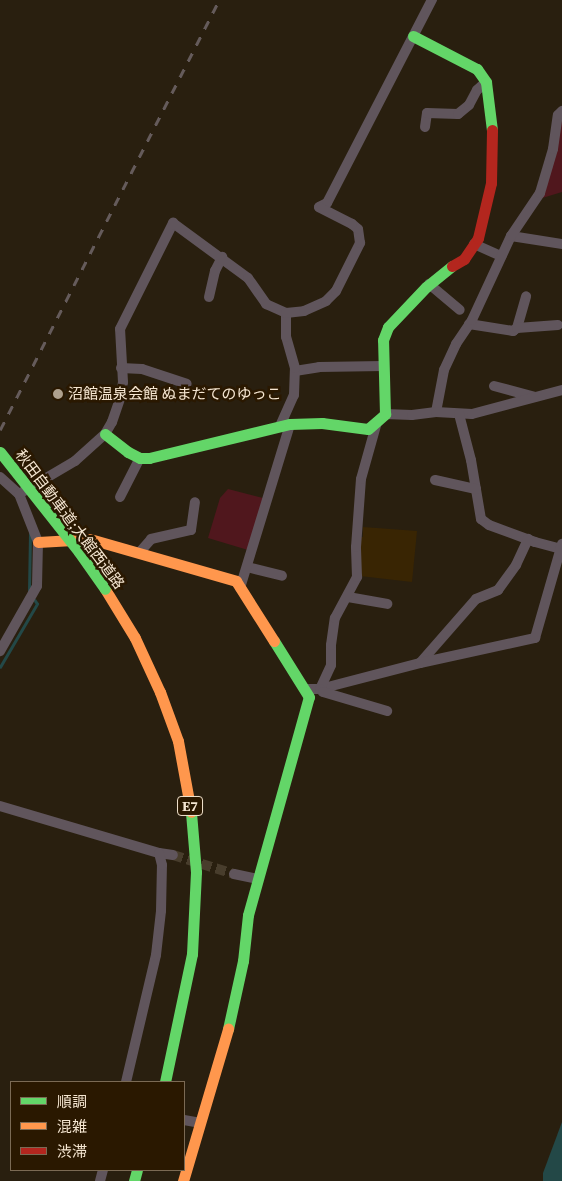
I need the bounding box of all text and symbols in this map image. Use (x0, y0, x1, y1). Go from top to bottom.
place label: 沼館温泉会館 ぬまだてのゆっこ (68, 385, 281, 403)
marker: 沼館温泉会館 ぬまだてのゆっこ (52, 388, 64, 400)
street label: 秋田自動車道;大館西道路 (12, 446, 128, 592)
road number: E7 (176, 794, 204, 818)
legend (10, 1081, 185, 1171)
text: 順調 (57, 1091, 87, 1112)
text: 混雑 (57, 1116, 87, 1137)
text: 渋滞 (57, 1141, 87, 1162)

